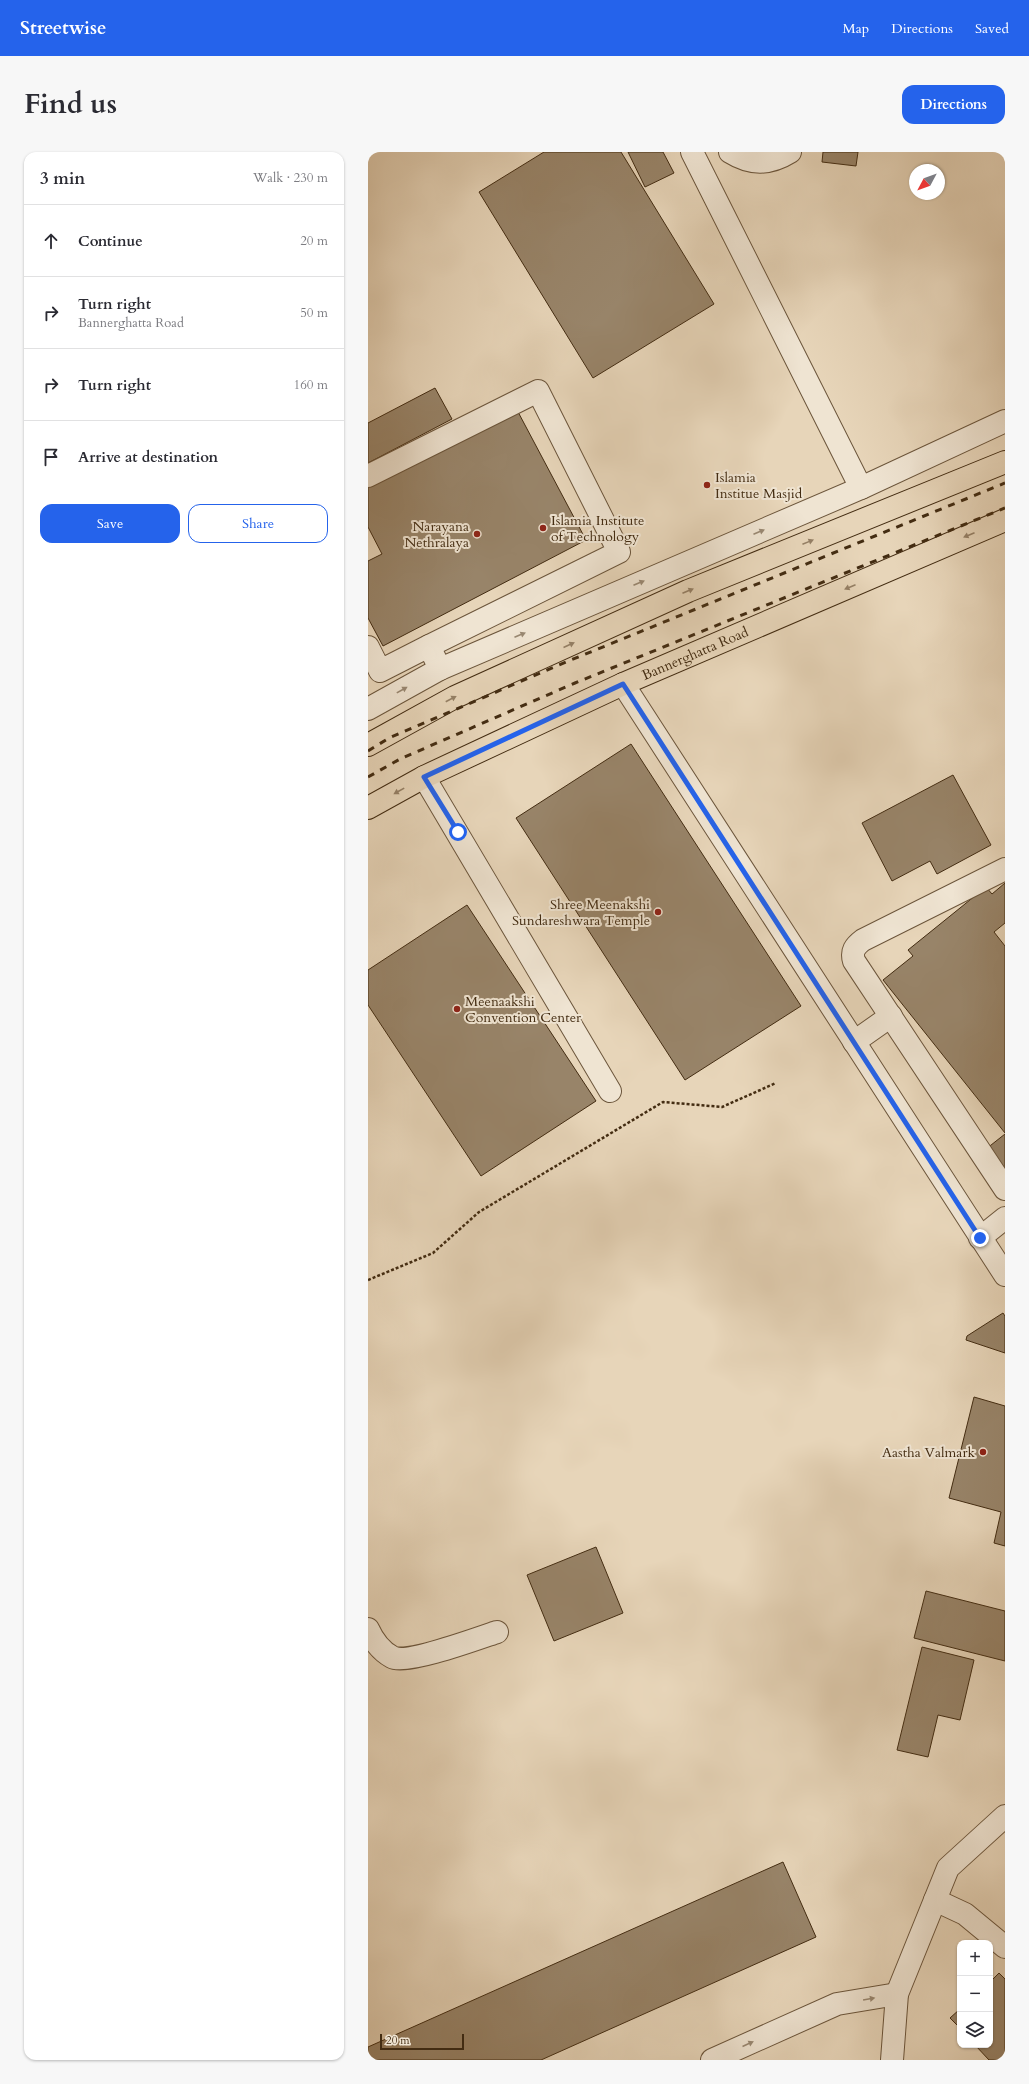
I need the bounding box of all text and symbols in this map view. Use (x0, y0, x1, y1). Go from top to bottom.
text: Streetwise (20, 15, 107, 41)
text: Map (843, 19, 869, 38)
text: Directions (891, 19, 953, 38)
text: Saved (975, 19, 1009, 38)
text: Find us (24, 85, 117, 123)
button: Directions (902, 85, 1005, 124)
north arrow (909, 164, 945, 200)
text: 3 min (40, 167, 85, 190)
text: Walk · 230 m (253, 169, 328, 187)
icon: ahead (40, 230, 62, 252)
text: Continue (78, 231, 143, 251)
text: 20 m (300, 232, 328, 250)
text: Turn right (78, 294, 151, 314)
icon: right (40, 302, 62, 324)
text: 50 m (300, 304, 328, 322)
text: Bannerghatta Road (78, 314, 184, 332)
icon: right (40, 374, 62, 396)
text: Turn right (78, 375, 151, 395)
text: 160 m (294, 376, 328, 394)
icon: arrive (40, 446, 62, 468)
text: Arrive at destination (78, 447, 218, 467)
place label: Islamia Institue Masjid (715, 468, 803, 503)
marker: Islamia Institue Masjid (702, 480, 712, 490)
button: Save (40, 504, 180, 543)
button: Share (188, 504, 328, 543)
place label: Islamia Institute of Technology (551, 511, 644, 546)
place label: Narayana Nethralaya (404, 517, 469, 552)
marker: Islamia Institute of Technology (538, 523, 548, 533)
one-way arrow (753, 528, 765, 534)
marker: Narayana Nethralaya (472, 529, 482, 539)
one-way arrow (964, 532, 975, 538)
one-way arrow (802, 539, 814, 545)
one-way arrow (634, 580, 645, 586)
one-way arrow (843, 584, 855, 590)
one-way arrow (682, 588, 694, 594)
street label: Bannerghatta Road (639, 622, 752, 685)
one-way arrow (514, 631, 526, 637)
one-way arrow (564, 642, 575, 648)
one-way arrow (396, 686, 408, 693)
one-way arrow (445, 696, 457, 703)
one-way arrow (393, 788, 405, 795)
route start (449, 823, 467, 841)
place label: Shree Meenakshi Sundareshwara Temple (512, 895, 650, 930)
marker: Shree Meenakshi Sundareshwara Temple (653, 907, 663, 917)
place label: Meenaakshi Convention Center (465, 992, 582, 1027)
marker: Meenaakshi Convention Center (452, 1004, 462, 1014)
route end (971, 1229, 989, 1247)
place label: Aastha Valmark (882, 1443, 976, 1462)
marker: Aastha Valmark (978, 1447, 988, 1457)
map controls (957, 1940, 993, 2048)
button: + (957, 1940, 993, 1976)
button: − (957, 1976, 993, 2012)
one-way arrow (863, 1996, 875, 2002)
button: layers (957, 2012, 993, 2048)
scale bar (380, 2032, 464, 2051)
text: 20 m (386, 2033, 410, 2048)
one-way arrow (743, 2041, 754, 2047)

